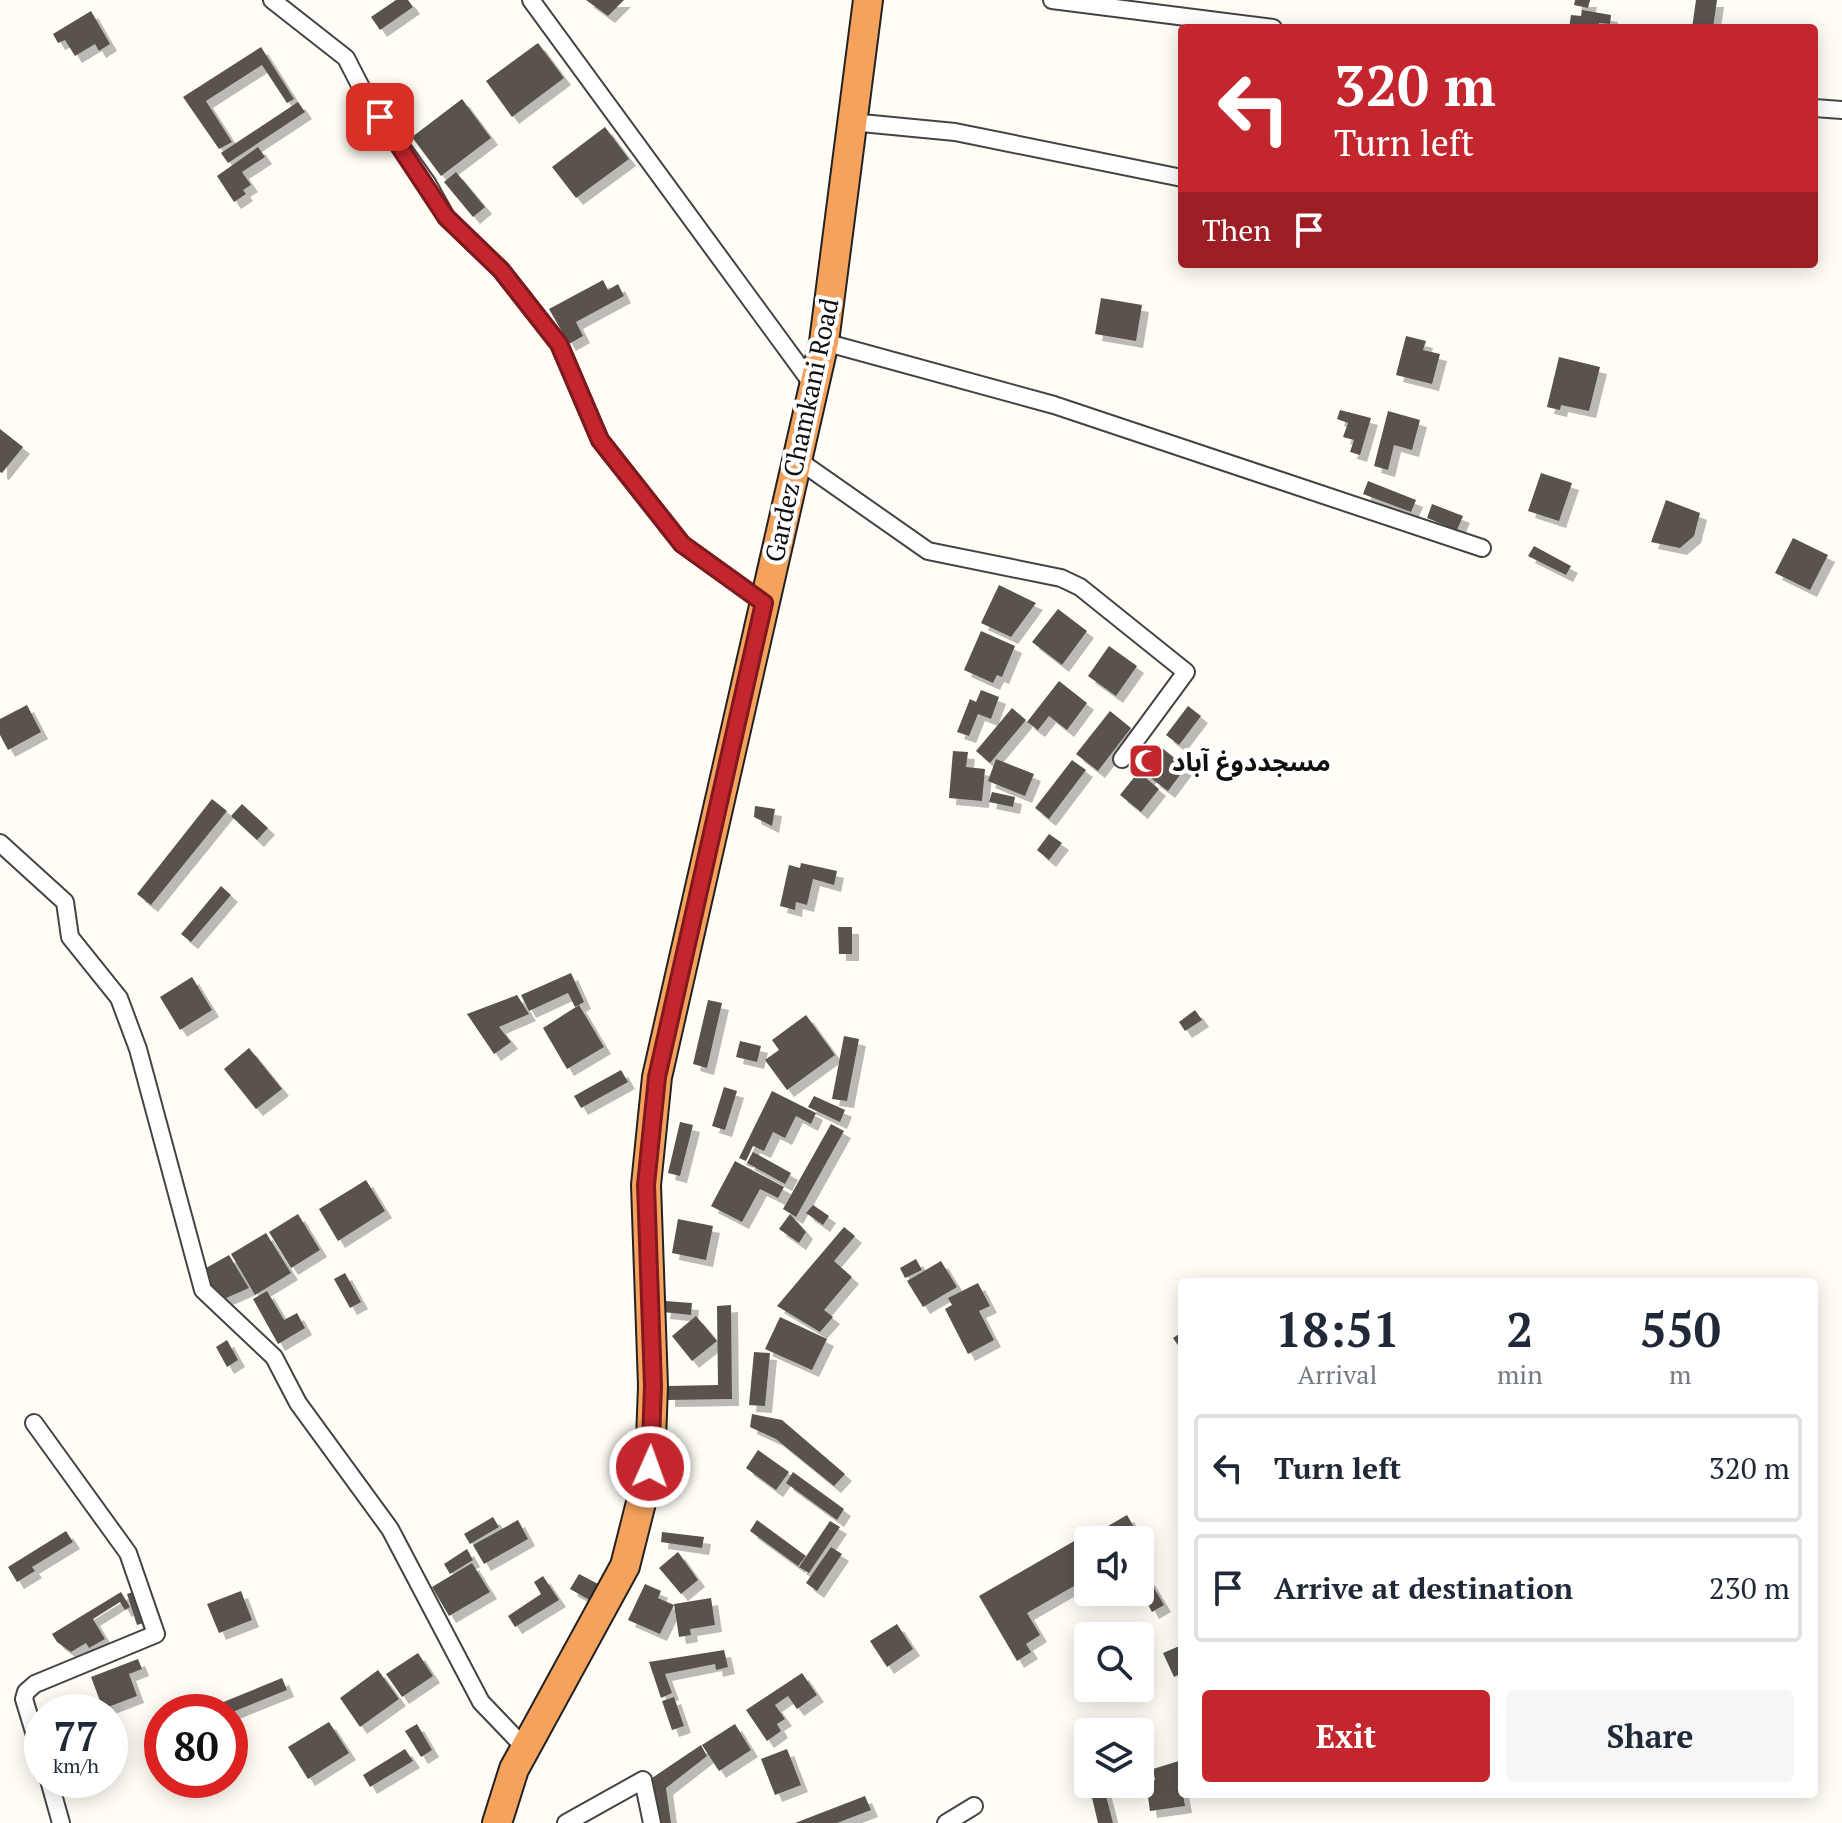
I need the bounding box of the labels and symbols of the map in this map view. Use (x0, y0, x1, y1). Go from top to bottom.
pin (346, 83, 414, 151)
street label: Gardez Chamkani Road (756, 295, 846, 565)
mosque icon: مسجددوغ آباد (1127, 742, 1165, 780)
place label: مسجددوغ آباد (1172, 744, 1331, 781)
position arrow (608, 1425, 692, 1509)
speed limit sign: 80 (144, 1694, 248, 1798)

